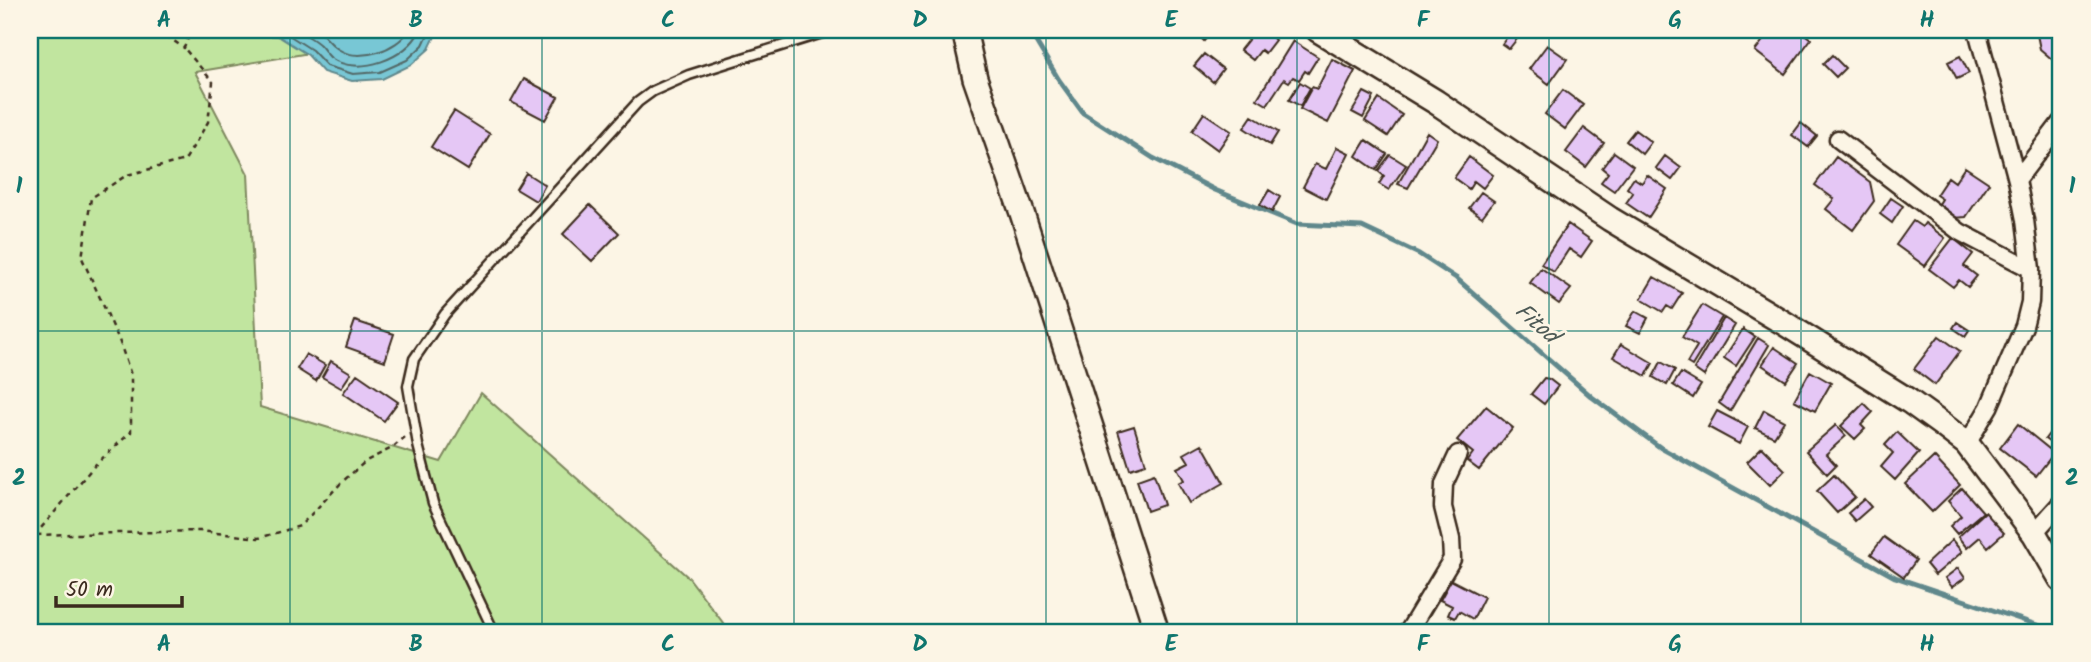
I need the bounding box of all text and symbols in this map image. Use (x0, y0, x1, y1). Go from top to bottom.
text: A (157, 3, 171, 39)
text: B (409, 3, 423, 39)
text: C (661, 3, 675, 39)
text: D (912, 3, 928, 39)
text: E (1165, 3, 1179, 39)
text: F (1417, 3, 1431, 39)
text: G (1668, 3, 1682, 39)
text: H (1920, 3, 1935, 39)
text: 1 (16, 169, 23, 205)
text: 1 (2069, 169, 2076, 205)
water label: Fitod (1506, 295, 1570, 357)
text: 2 (12, 461, 26, 497)
text: 2 (2065, 461, 2079, 497)
scale bar (56, 564, 182, 608)
text: 50 m (66, 574, 113, 607)
text: A (157, 627, 171, 662)
text: B (409, 627, 423, 662)
text: C (661, 627, 675, 662)
text: D (912, 627, 928, 662)
text: E (1165, 627, 1179, 662)
text: F (1417, 627, 1431, 662)
text: G (1668, 627, 1682, 662)
text: H (1920, 627, 1935, 662)

